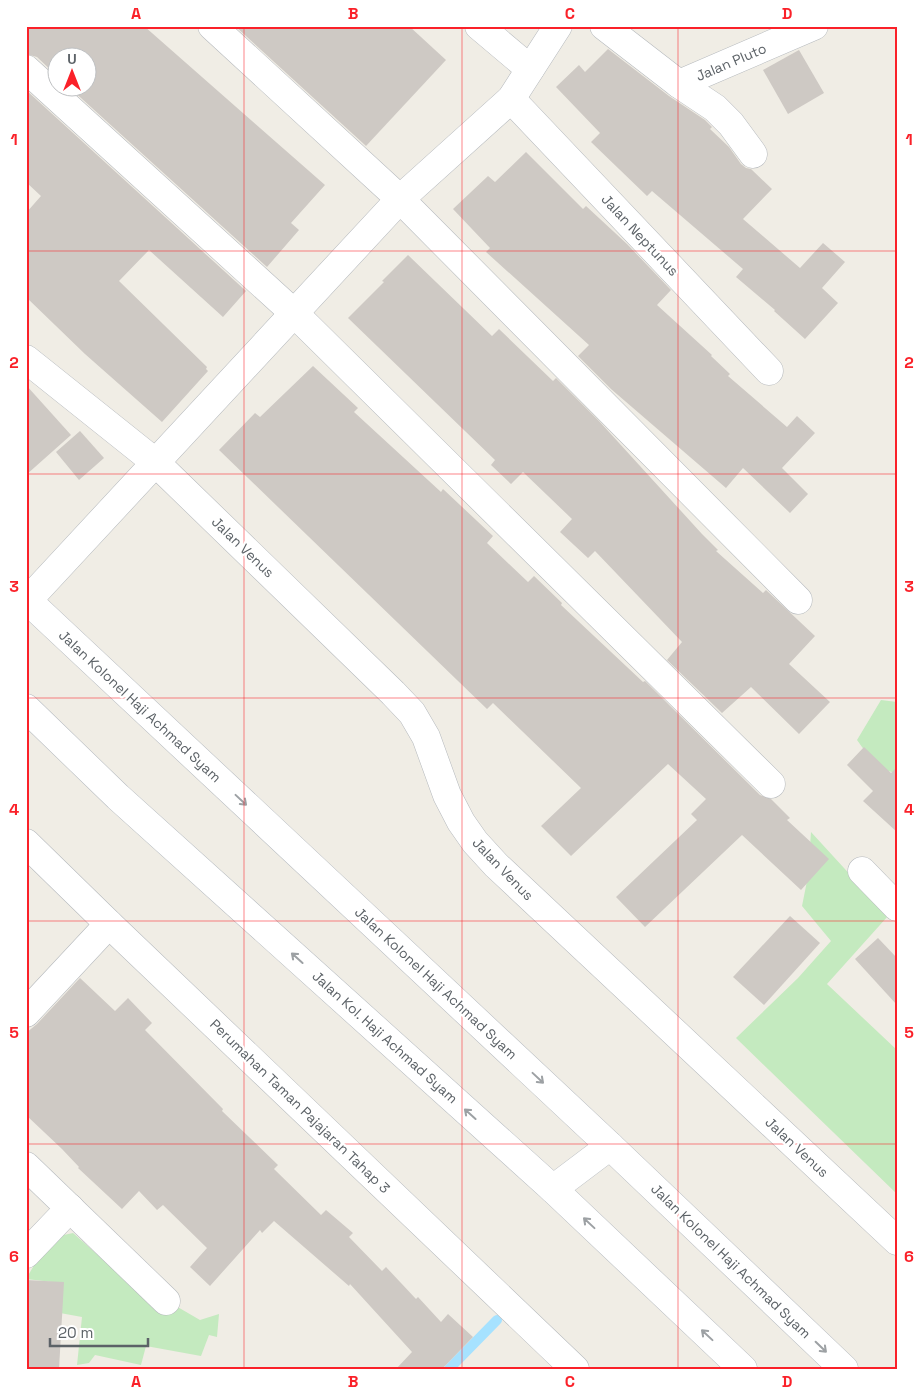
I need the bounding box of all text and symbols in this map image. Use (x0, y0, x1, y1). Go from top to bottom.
text: A (131, 3, 141, 24)
text: B (348, 3, 358, 24)
text: C (565, 3, 575, 24)
text: D (782, 3, 792, 24)
street label: Jalan Pluto (693, 39, 769, 85)
north arrow (48, 48, 98, 98)
text: U (67, 50, 77, 68)
text: 1 (10, 129, 18, 150)
text: 1 (905, 129, 913, 150)
street label: Jalan Neptunus (597, 190, 683, 280)
text: 2 (9, 352, 19, 373)
text: 2 (904, 352, 914, 373)
street label: Jalan Venus (208, 513, 278, 581)
text: 3 (9, 576, 19, 597)
text: 3 (904, 576, 914, 597)
street label: Jalan Kolonel Haji Achmad Syam (55, 626, 225, 786)
one-way arrow (234, 794, 247, 806)
text: 4 (9, 799, 19, 820)
text: 4 (904, 799, 914, 820)
street label: Jalan Venus (469, 834, 537, 904)
street label: Jalan Kolonel Haji Achmad Syam (351, 903, 521, 1063)
one-way arrow (291, 952, 304, 964)
street label: Jalan Kol. Haji Achmad Syam (308, 967, 462, 1107)
street label: Perumahan Taman Pajajaran Tahap 3 (206, 1015, 394, 1197)
text: 5 (9, 1022, 19, 1043)
text: 5 (904, 1022, 914, 1043)
one-way arrow (532, 1072, 544, 1084)
one-way arrow (463, 1108, 476, 1119)
street label: Jalan Venus (761, 1113, 833, 1181)
street label: Jalan Kolonel Haji Achmad Syam (647, 1180, 815, 1342)
one-way arrow (583, 1217, 596, 1229)
text: 6 (9, 1246, 19, 1267)
text: 6 (904, 1246, 914, 1267)
scale bar (50, 1315, 148, 1347)
text: 20 m (58, 1323, 93, 1342)
one-way arrow (701, 1329, 714, 1341)
one-way arrow (815, 1341, 827, 1353)
text: A (131, 1371, 141, 1392)
text: B (348, 1371, 358, 1392)
text: C (565, 1371, 575, 1392)
text: D (782, 1371, 792, 1392)

